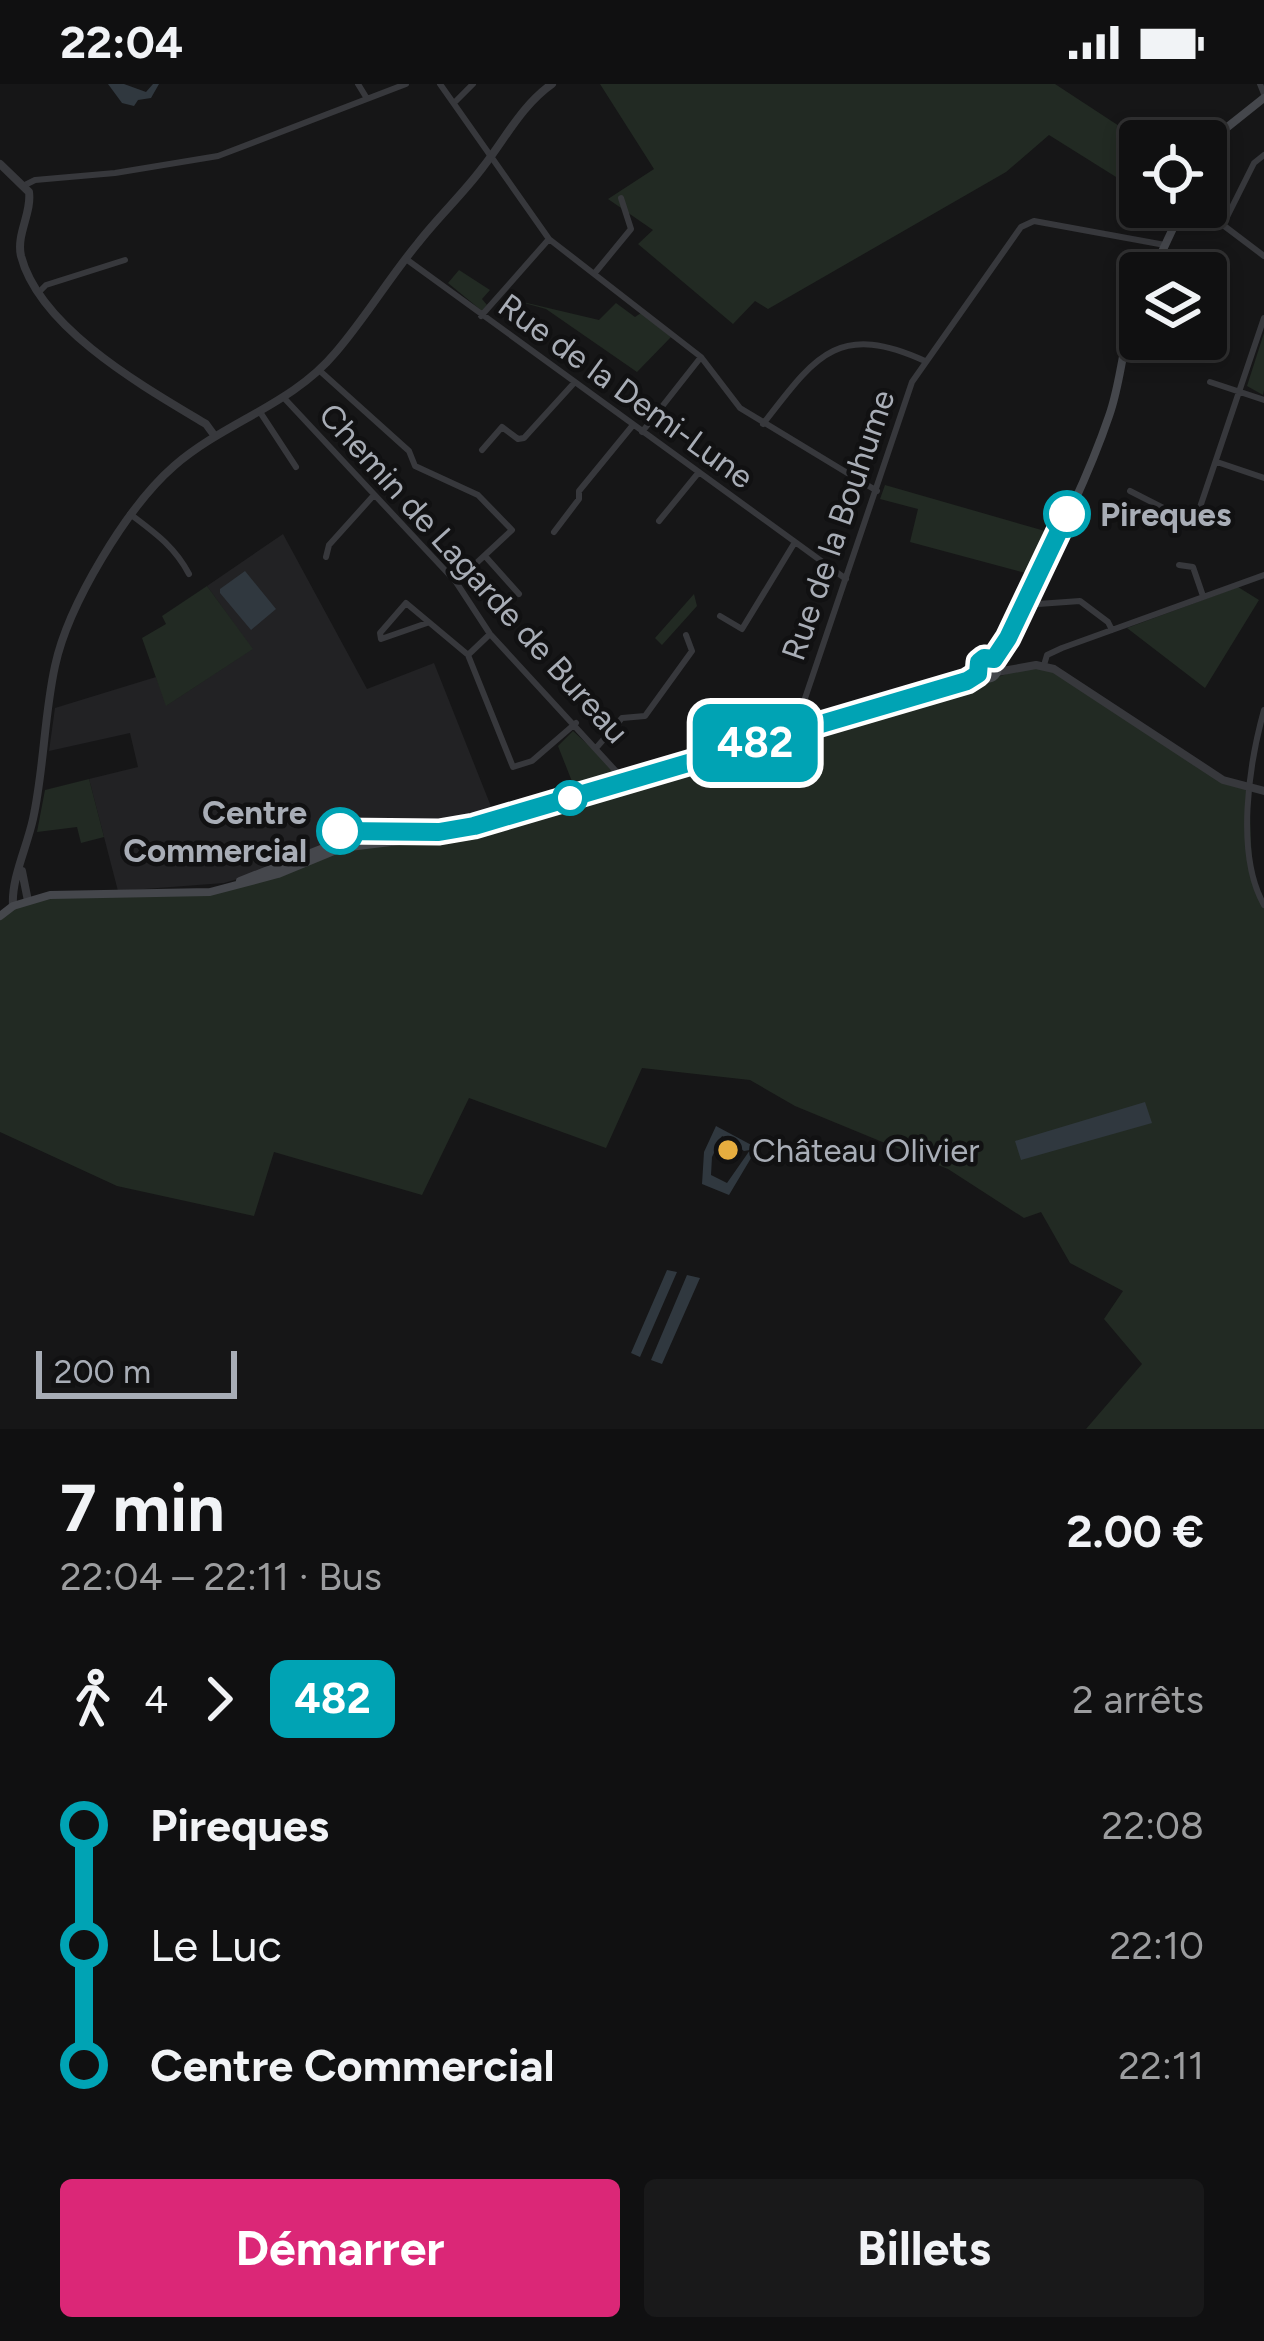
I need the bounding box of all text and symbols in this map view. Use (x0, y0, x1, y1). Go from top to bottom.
text: 22:04 (60, 15, 183, 69)
map controls (1119, 120, 1227, 360)
button: locate (1119, 120, 1227, 228)
button: layers (1119, 252, 1227, 360)
street label: Rue de la Demi-Lune (491, 286, 761, 496)
street label: Rue de la Bouhume (773, 385, 903, 665)
street label: Chemin de Lagarde de Bureau (311, 395, 637, 751)
marker: Pireques (1045, 492, 1089, 536)
place label: Pireques (1100, 495, 1231, 534)
line badge: 482 (686, 704, 824, 782)
text: 482 (717, 717, 793, 768)
unlabelled marker (554, 782, 586, 814)
place label: Centre Commercial (123, 793, 307, 870)
marker: Centre Commercial (318, 809, 362, 853)
place label: Château Olivier (752, 1131, 979, 1170)
marker: Château Olivier (715, 1137, 741, 1163)
scale bar (36, 1345, 237, 1398)
text: 200 m (54, 1352, 151, 1391)
text: 7 min (60, 1468, 225, 1548)
text: 2.00 € (1066, 1504, 1204, 1558)
text: 22:04 – 22:11 · Bus (60, 1553, 382, 1600)
icon: walk (60, 1666, 126, 1732)
icon: forward (186, 1666, 252, 1732)
text: 482 (294, 1673, 371, 1724)
text: 4 (144, 1676, 168, 1723)
text: 2 arrêts (1072, 1676, 1204, 1723)
text: Pireques (150, 1798, 329, 1852)
text: 22:08 (1102, 1802, 1204, 1849)
text: Le Luc (150, 1918, 282, 1972)
text: 22:10 (1109, 1922, 1204, 1969)
text: Centre Commercial (150, 2038, 555, 2092)
text: 22:11 (1118, 2042, 1204, 2089)
button: Démarrer (60, 2179, 620, 2317)
button: Billets (644, 2179, 1204, 2317)

